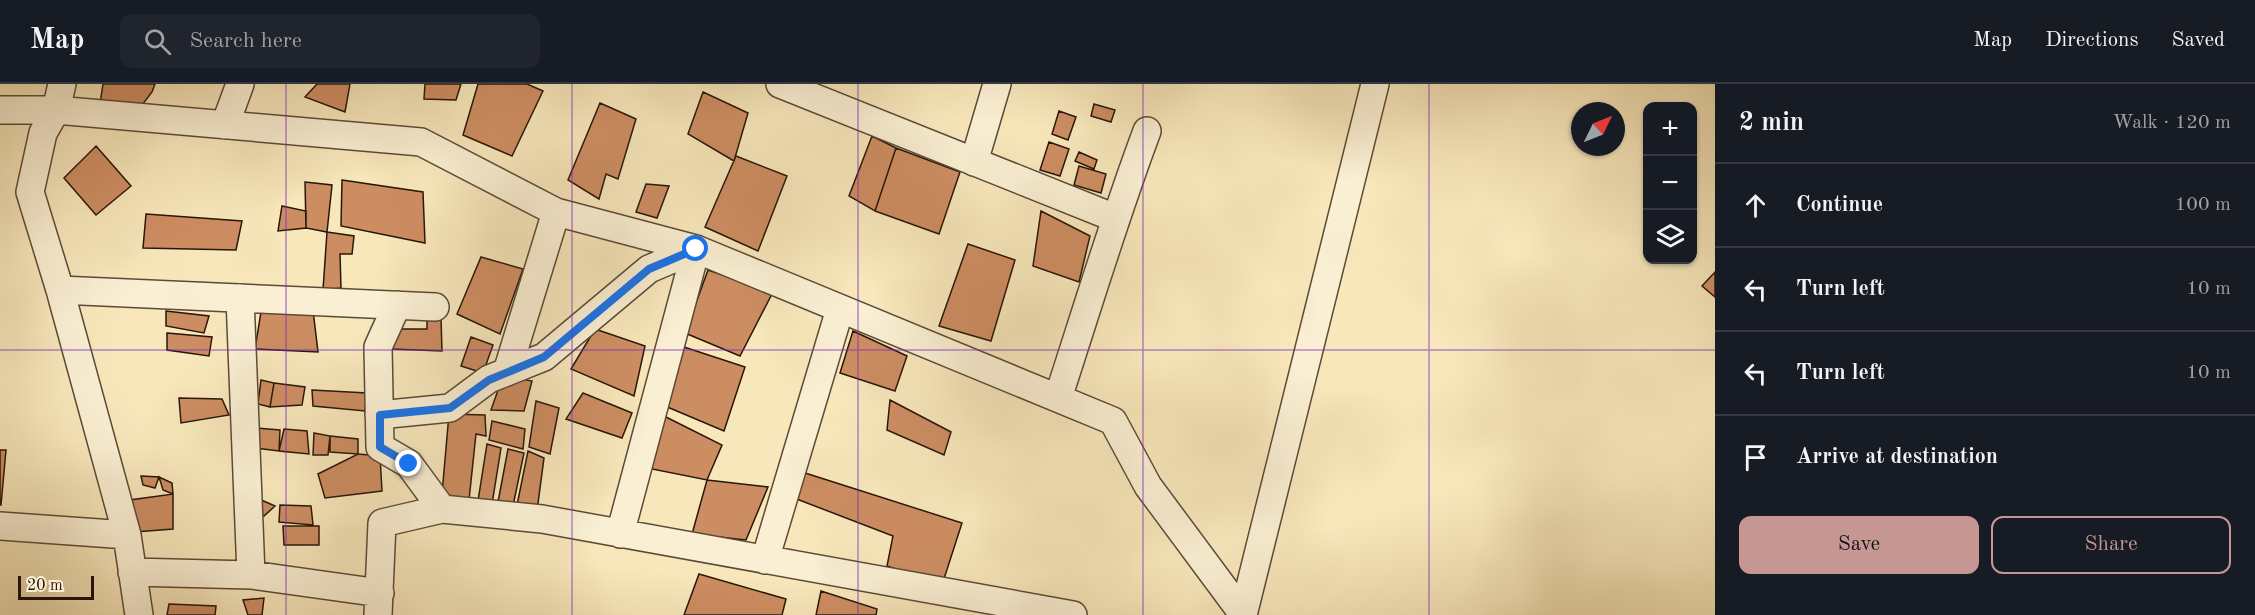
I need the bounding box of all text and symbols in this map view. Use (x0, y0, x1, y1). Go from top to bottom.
search box (120, 14, 540, 68)
icon: search (141, 25, 174, 58)
text: Map (30, 27, 84, 55)
text: Search here (189, 30, 302, 52)
text: Map (1973, 30, 2012, 51)
text: Directions (2045, 30, 2139, 51)
text: Saved (2172, 30, 2225, 51)
north arrow (1571, 102, 1625, 156)
map controls (1643, 102, 1697, 264)
button: + (1643, 102, 1697, 156)
text: 2 min (1739, 110, 1804, 136)
text: Walk · 120 m (2112, 113, 2231, 133)
button: − (1643, 156, 1697, 210)
icon: ahead (1739, 189, 1772, 222)
text: Continue (1796, 194, 1883, 216)
text: 100 m (2175, 195, 2231, 215)
button: layers (1643, 210, 1697, 264)
route start (682, 235, 708, 261)
icon: left (1739, 273, 1772, 306)
text: Turn left (1796, 278, 1885, 300)
text: 10 m (2186, 279, 2231, 299)
icon: left (1739, 357, 1772, 390)
text: Turn left (1796, 362, 1885, 384)
text: 10 m (2186, 363, 2231, 383)
icon: arrive (1739, 441, 1772, 474)
text: Arrive at destination (1796, 446, 1998, 468)
route end (395, 450, 421, 476)
button: Save (1739, 516, 1979, 574)
button: Share (1991, 516, 2231, 574)
scale bar (18, 573, 94, 600)
text: 20 m (27, 578, 63, 594)

